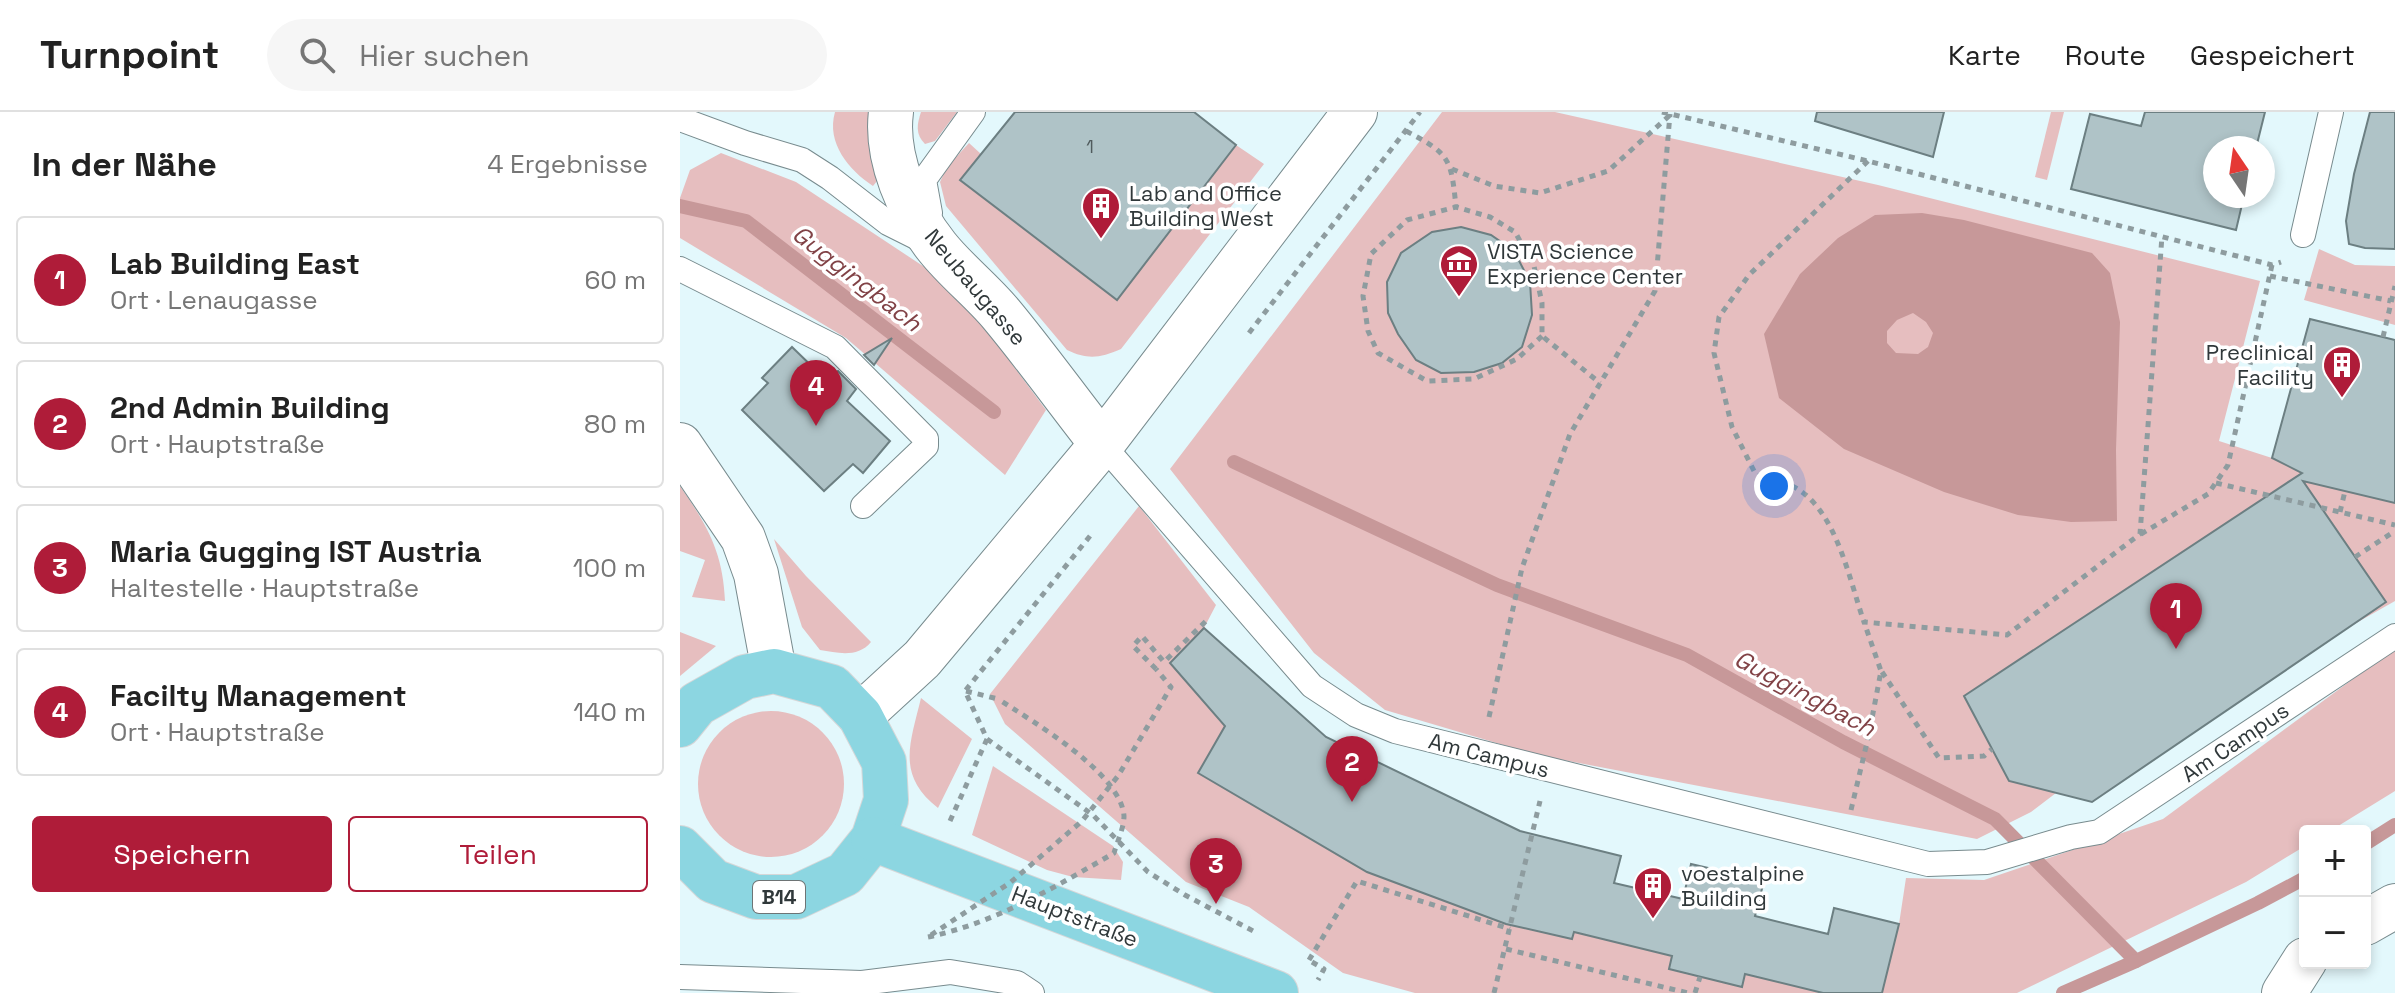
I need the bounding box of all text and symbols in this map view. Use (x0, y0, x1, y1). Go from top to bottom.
search box (267, 19, 827, 91)
text: Turnpoint (40, 31, 219, 79)
icon: search (295, 33, 339, 77)
text: Hier suchen (359, 36, 530, 75)
text: Karte (1948, 37, 2021, 73)
text: Route (2065, 37, 2146, 73)
text: Gespeichert (2190, 37, 2355, 73)
house number: 1 (1086, 135, 1094, 158)
north arrow (2203, 136, 2275, 208)
text: In der Nähe (32, 143, 217, 186)
text: 4 Ergebnisse (487, 147, 648, 181)
place label: Lab and Office Building West (1129, 179, 1282, 232)
building icon: Lab and Office Building West (1080, 185, 1122, 240)
water label: Guggingbach (786, 218, 929, 339)
street label: Neubaugasse (919, 223, 1033, 351)
place label: VISTA Science Experience Center (1487, 237, 1683, 290)
museum icon: VISTA Science Experience Center (1438, 243, 1480, 298)
text: Lab Building East (110, 244, 360, 283)
text: 1 (54, 263, 66, 297)
text: 60 m (584, 263, 646, 297)
text: Ort · Lenaugasse (110, 283, 318, 317)
place label: Preclinical Facility (2206, 338, 2314, 391)
building icon: Preclinical Facility (2321, 344, 2363, 399)
pin: 4 (790, 360, 842, 426)
text: 2nd Admin Building (110, 388, 390, 427)
text: 2 (52, 407, 68, 441)
text: 80 m (584, 407, 646, 441)
text: Ort · Hauptstraße (110, 427, 325, 461)
your location (1754, 466, 1794, 506)
text: Maria Gugging IST Austria (110, 532, 482, 571)
text: 3 (52, 551, 68, 585)
text: 100 m (573, 551, 646, 585)
text: Haltestelle · Hauptstraße (110, 571, 419, 605)
pin: 1 (2150, 583, 2202, 649)
water label: Guggingbach (1729, 643, 1882, 744)
text: Facilty Management (110, 676, 407, 715)
text: 4 (52, 695, 68, 729)
text: 140 m (573, 695, 646, 729)
street label: Am Campus (2176, 696, 2294, 788)
text: Ort · Hauptstraße (110, 715, 325, 749)
street label: Am Campus (1426, 726, 1552, 784)
pin: 2 (1326, 736, 1378, 802)
button: Speichern (32, 816, 332, 892)
button: Teilen (348, 816, 648, 892)
map controls (2299, 825, 2371, 969)
button: + (2299, 825, 2371, 897)
pin: 3 (1190, 838, 1242, 904)
place label: voestalpine Building (1681, 859, 1805, 912)
building icon: voestalpine Building (1632, 865, 1674, 920)
street label: Hauptstraße (1008, 879, 1142, 953)
road number: B14 (753, 881, 805, 913)
button: − (2299, 897, 2371, 969)

